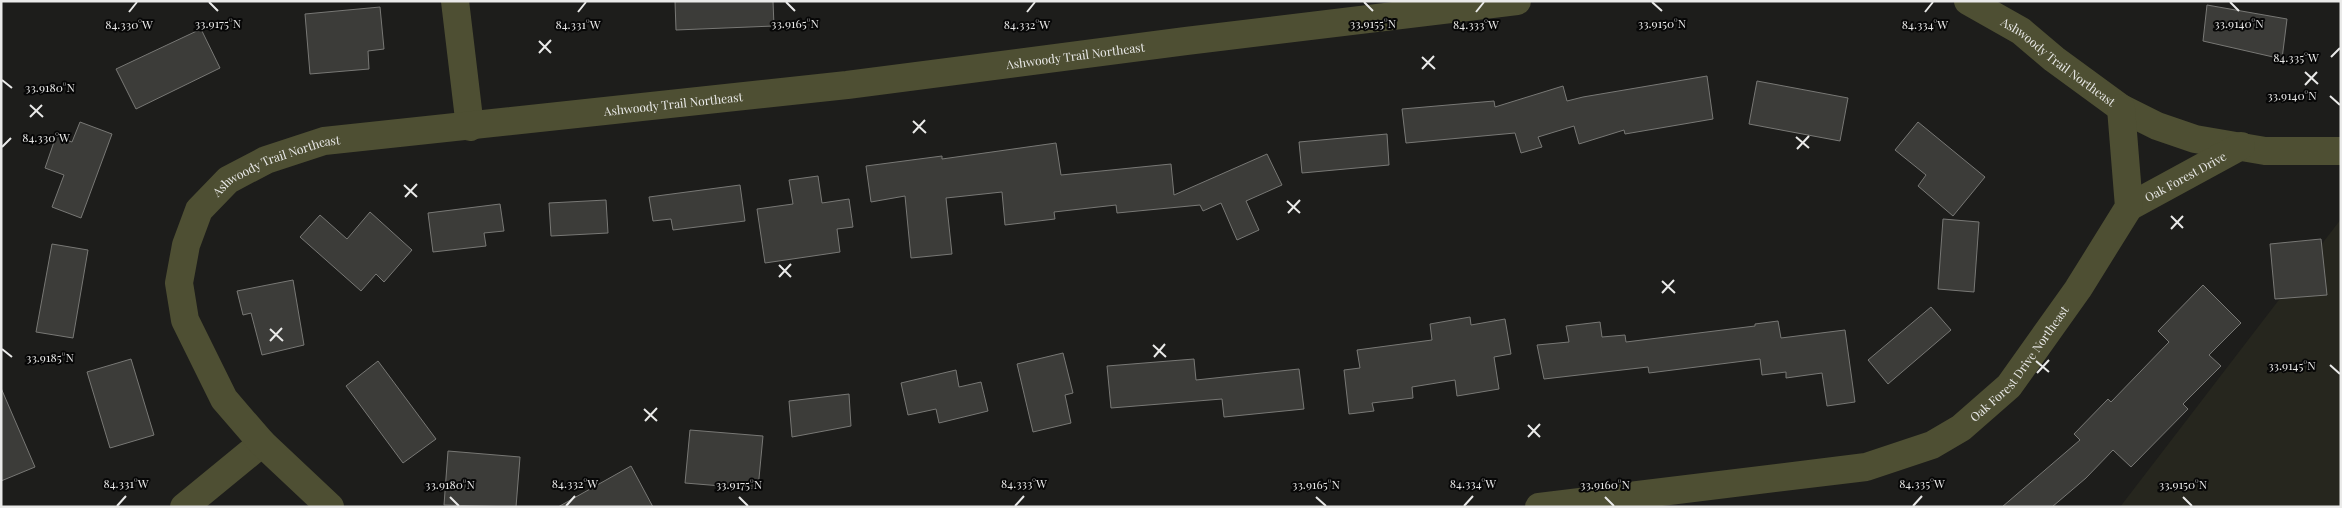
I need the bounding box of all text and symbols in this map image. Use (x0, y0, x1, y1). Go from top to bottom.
street label: Ashwoody Trail Northeast (1997, 13, 2120, 110)
text: 33.9175°N (195, 15, 242, 31)
text: 33.9165°N (771, 15, 819, 31)
text: 33.9155°N (1350, 15, 1397, 31)
text: 33.9150°N (1638, 15, 1687, 31)
text: 33.9140°N (2214, 15, 2264, 31)
text: 84.330°W (105, 16, 153, 32)
text: 84.331°W (555, 16, 601, 32)
text: 84.332°W (1004, 16, 1050, 32)
text: 84.333°W (1453, 16, 1499, 32)
text: 84.334°W (1902, 16, 1948, 32)
street label: Ashwoody Trail Northeast (1004, 38, 1146, 72)
text: 84.335°W (2273, 49, 2319, 65)
text: 33.9180°N (25, 79, 75, 95)
text: 33.9140°N (2267, 87, 2317, 103)
street label: Ashwoody Trail Northeast (602, 88, 744, 119)
text: 84.330°W (22, 129, 70, 145)
street label: Ashwoody Trail Northeast (208, 131, 342, 200)
street label: Oak Forest Drive (2142, 148, 2229, 205)
street label: Oak Forest Drive Northeast (1966, 302, 2072, 425)
text: 33.9185°N (26, 349, 75, 365)
text: 33.9145°N (2268, 357, 2316, 373)
text: 84.331°W (103, 475, 149, 491)
text: 84.332°W (552, 475, 598, 491)
text: 84.333°W (1001, 475, 1047, 491)
text: 84.334°W (1450, 475, 1496, 491)
text: 84.335°W (1899, 475, 1945, 491)
text: 33.9180°N (425, 476, 475, 492)
text: 33.9175°N (716, 476, 763, 492)
text: 33.9165°N (1292, 476, 1340, 492)
text: 33.9160°N (1580, 476, 1630, 492)
text: 33.9150°N (2159, 476, 2208, 492)

